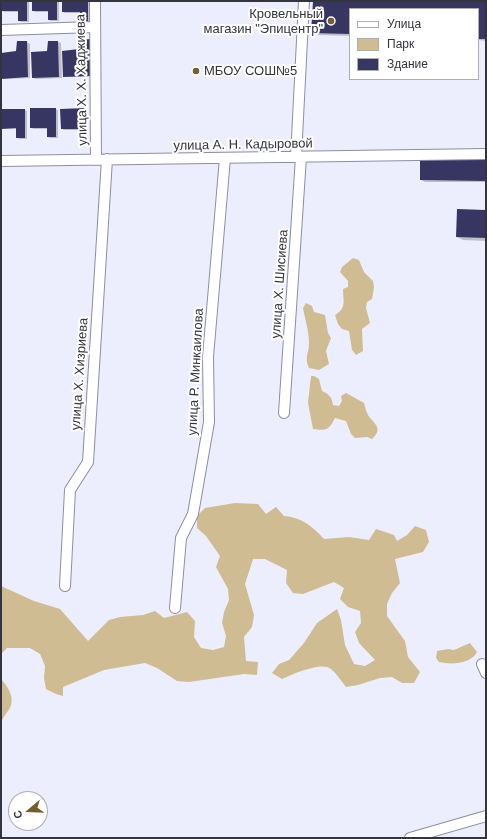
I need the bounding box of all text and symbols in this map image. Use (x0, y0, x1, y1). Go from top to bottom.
place label: Кровельный магазин "Эпицентр" (204, 6, 323, 37)
legend (349, 8, 479, 80)
street label: улица Х. Х. Хаджиева (73, 14, 91, 146)
marker: Кровельный магазин "Эпицентр" (326, 16, 336, 26)
text: Улица (387, 17, 421, 31)
text: Парк (387, 37, 414, 51)
text: Здание (387, 57, 428, 71)
place label: МБОУ СОШ№5 (204, 63, 297, 79)
marker: МБОУ СОШ№5 (191, 66, 201, 76)
street label: улица А. Н. Кадыровой (173, 136, 313, 154)
street label: улица Х. Шисиева (268, 229, 292, 339)
street label: улица Р. Минкаилова (185, 308, 207, 436)
street label: улица Х. Хизриева (68, 317, 92, 431)
north arrow (8, 791, 48, 831)
text: С (11, 809, 25, 820)

